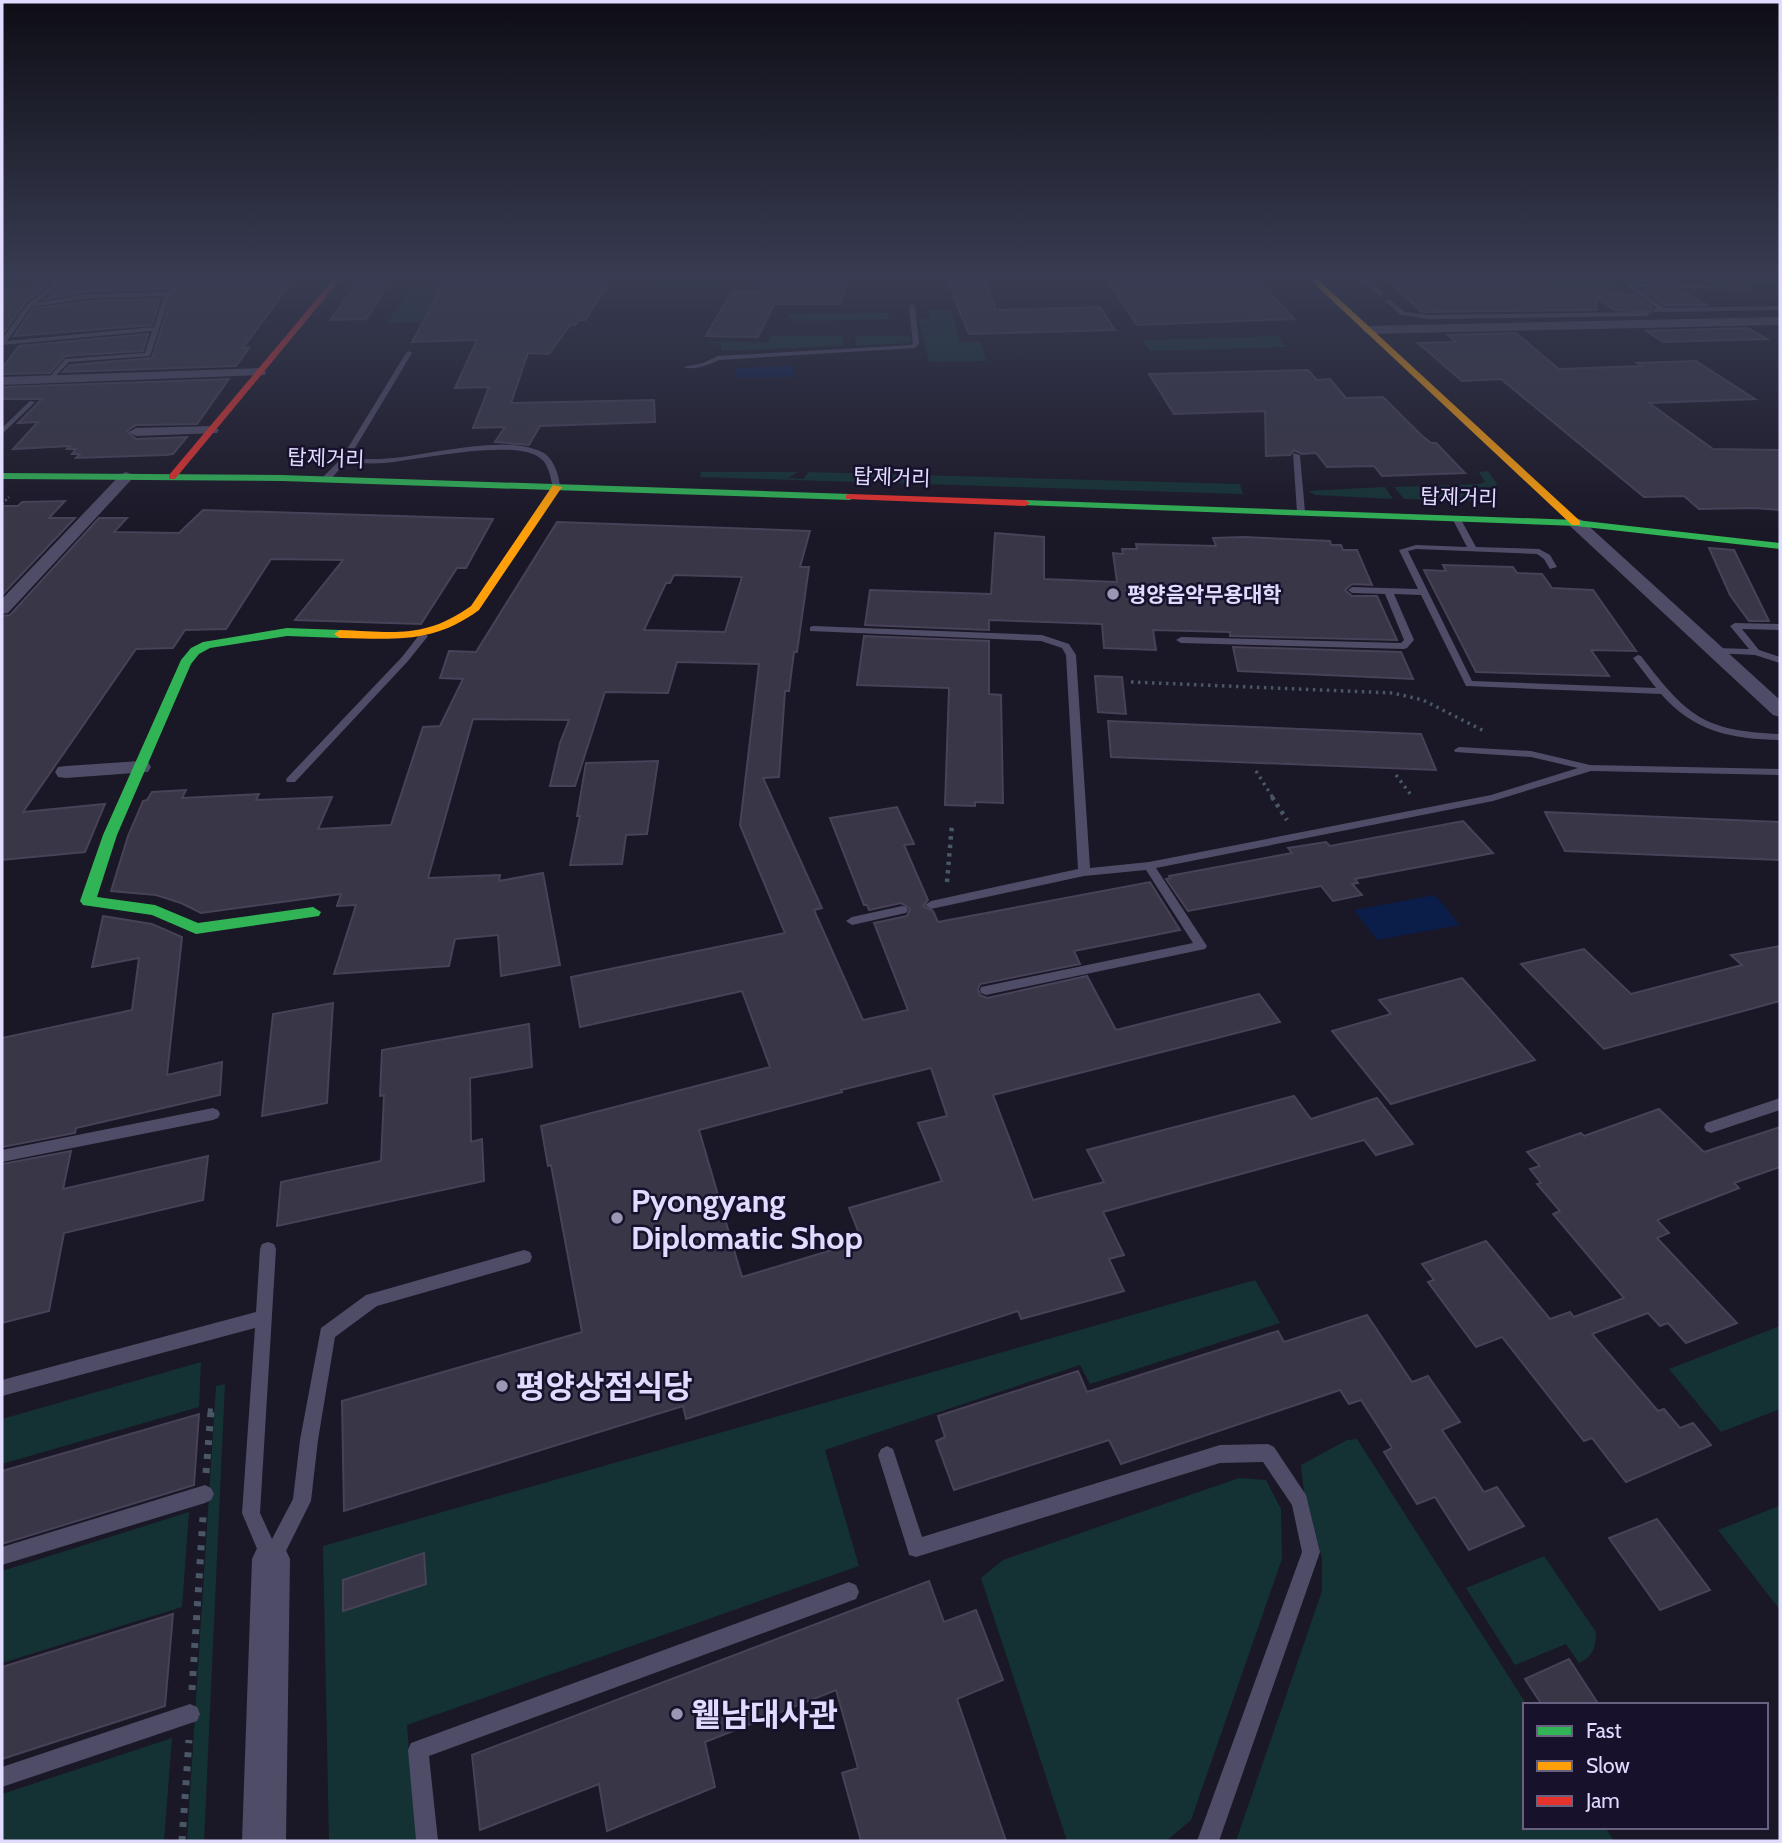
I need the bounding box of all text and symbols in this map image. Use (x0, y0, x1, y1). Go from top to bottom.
street label: 탑제거리 (287, 444, 365, 472)
street label: 탑제거리 (853, 463, 931, 491)
street label: 탑제거리 (1420, 483, 1498, 511)
place label: 평양음악무용대학 (1127, 582, 1282, 607)
marker: 평양음악무용대학 (1105, 586, 1121, 602)
place label: Pyongyang Diplomatic Shop (631, 1181, 863, 1257)
marker: Pyongyang Diplomatic Shop (609, 1210, 625, 1226)
place label: 평양상점식당 (516, 1367, 693, 1406)
marker: 평양상점식당 (494, 1378, 510, 1394)
place label: 윁남대사관 (691, 1695, 838, 1734)
legend (1523, 1703, 1768, 1829)
marker: 윁남대사관 (669, 1706, 685, 1722)
text: Fast (1586, 1718, 1622, 1743)
text: Slow (1586, 1753, 1630, 1778)
text: Jam (1585, 1788, 1620, 1813)

